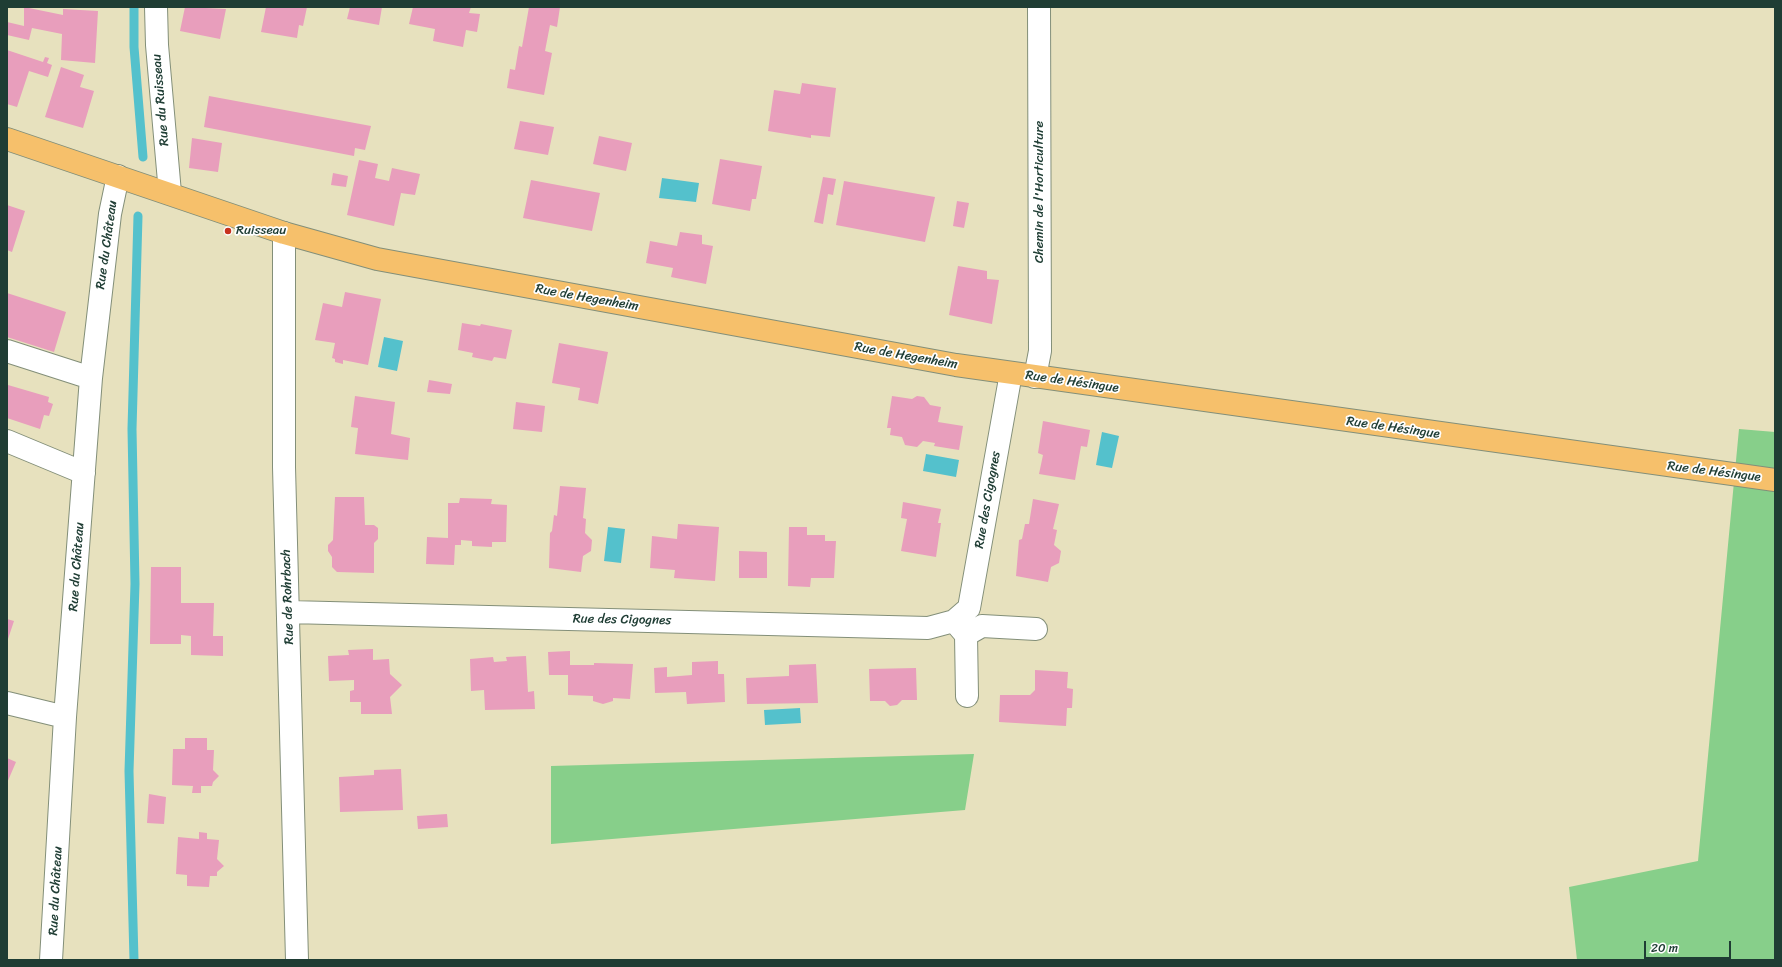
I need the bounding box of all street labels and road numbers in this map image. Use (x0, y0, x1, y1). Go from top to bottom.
street label: Rue du Ruisseau (149, 53, 173, 147)
street label: Chemin de l'Horticulture (1032, 121, 1048, 263)
street label: Rue du Château (93, 200, 121, 290)
street label: Rue de Hegenheim (534, 281, 640, 315)
street label: Rue de Hegenheim (853, 339, 959, 373)
street label: Rue de Hésingue (1024, 368, 1120, 396)
street label: Rue de Hésingue (1345, 414, 1441, 442)
street label: Rue des Cigognes (972, 450, 1004, 550)
street label: Rue de Hésingue (1666, 459, 1762, 485)
street label: Rue du Château (66, 522, 88, 612)
street label: Rue de Rohrbach (279, 549, 297, 645)
street label: Rue des Cigognes (573, 611, 671, 629)
street label: Rue du Château (46, 846, 66, 936)

